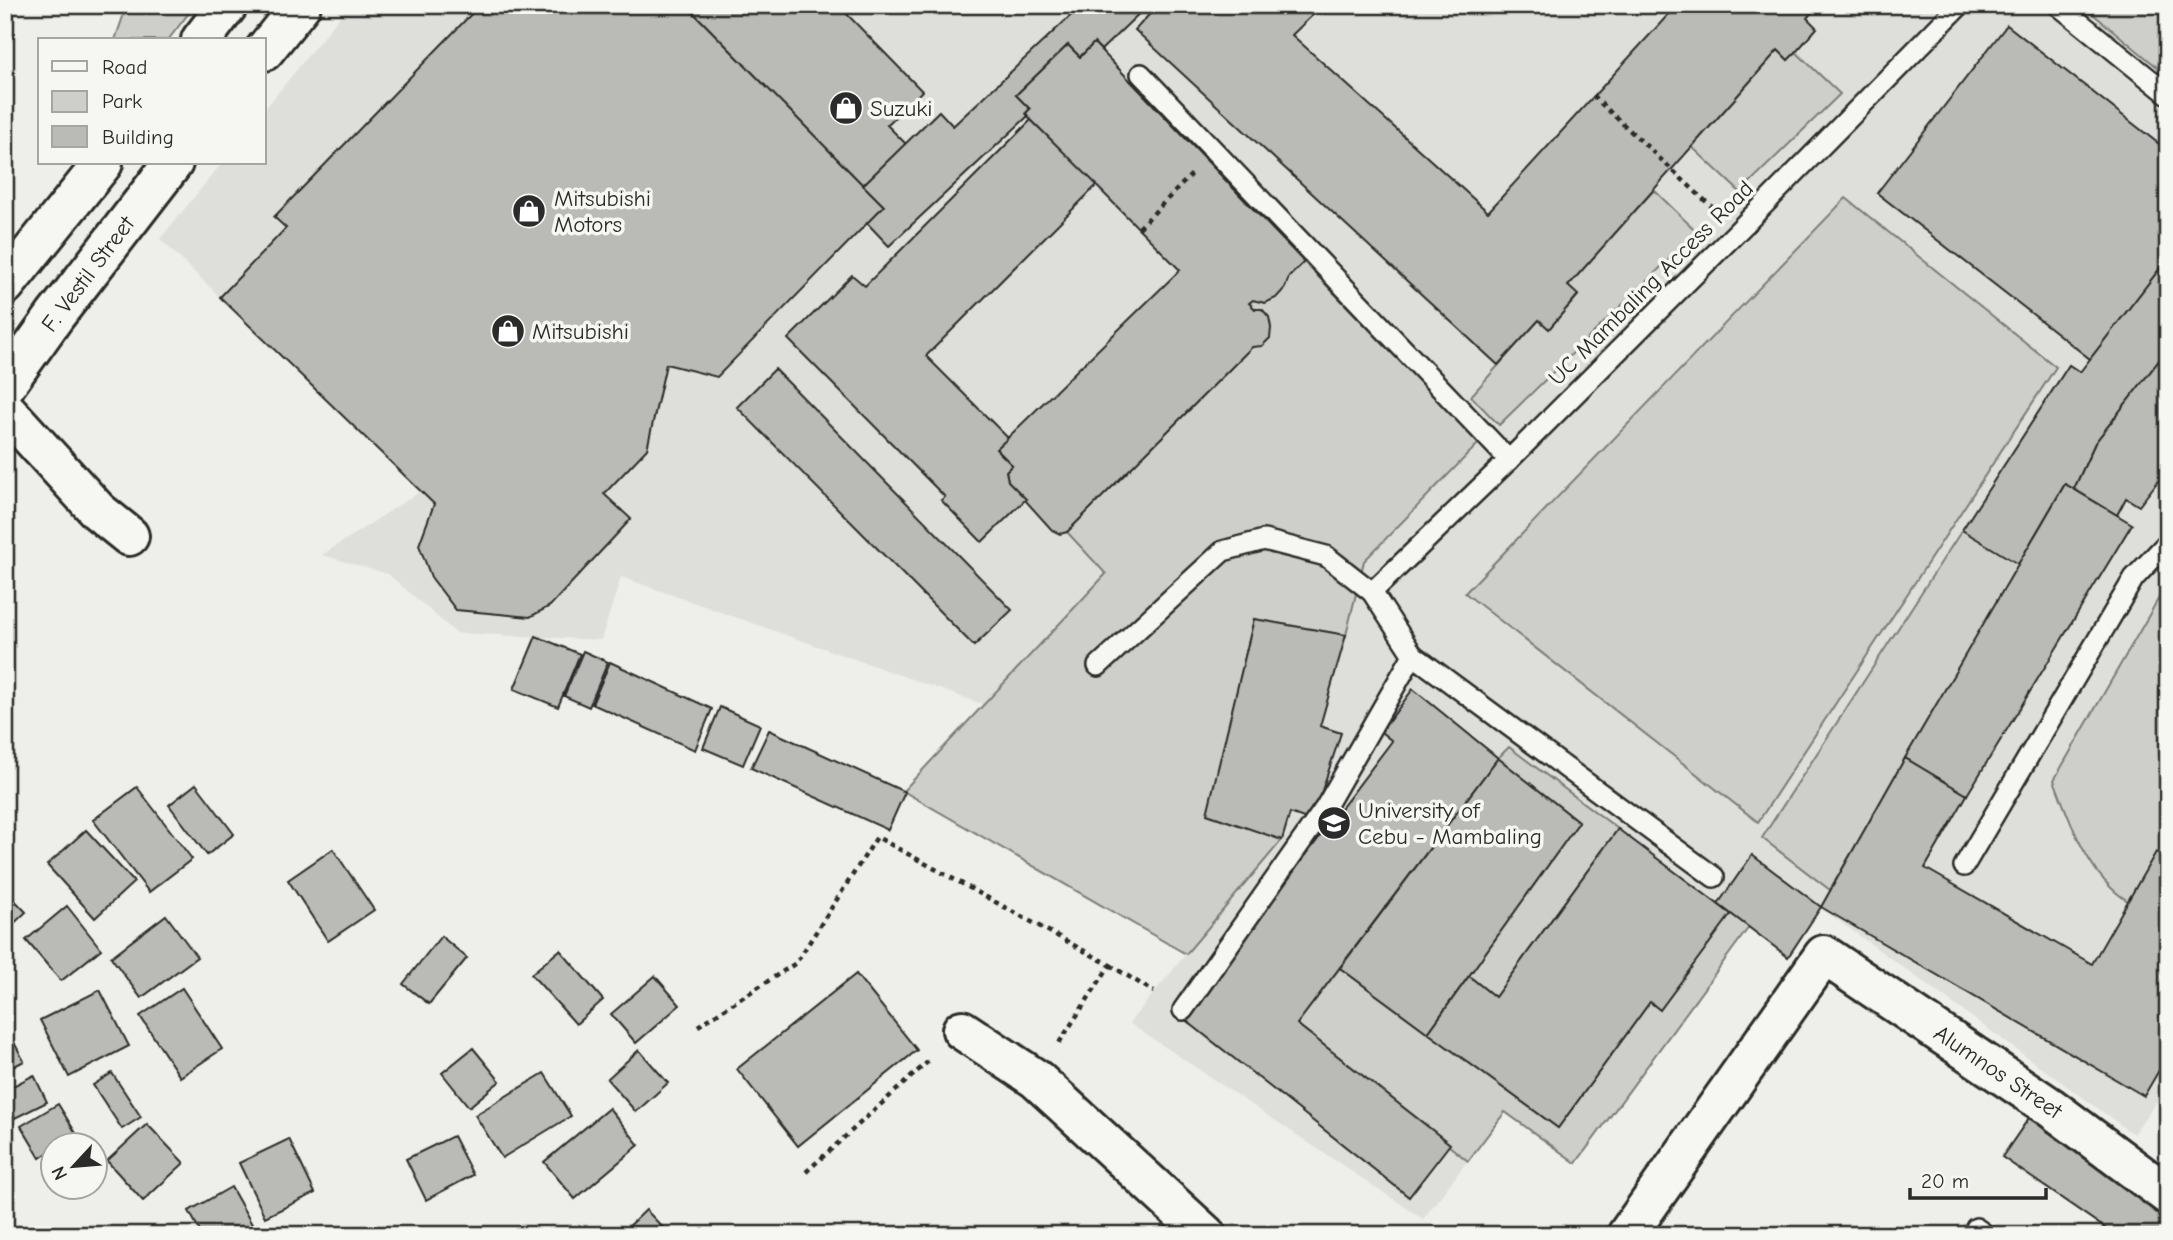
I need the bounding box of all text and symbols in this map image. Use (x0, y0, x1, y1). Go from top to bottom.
legend (38, 38, 266, 164)
text: Road (102, 55, 147, 79)
text: Park (102, 89, 142, 113)
shop icon: Suzuki (827, 89, 865, 127)
place label: Suzuki (870, 95, 933, 122)
text: Building (102, 125, 174, 149)
street label: UC Mambaling Access Road (1543, 175, 1759, 391)
place label: Mitsubishi Motors (554, 185, 651, 238)
shop icon: Mitsubishi Motors (510, 192, 548, 230)
street label: F. Vestil Street (36, 210, 141, 337)
shop icon: Mitsubishi (489, 312, 527, 350)
place label: Mitsubishi (532, 318, 629, 345)
place label: University of Cebu - Mambaling (1358, 797, 1542, 850)
school or university icon: University of Cebu - Mambaling (1315, 804, 1353, 842)
street label: Alumnos Street (1929, 1019, 2068, 1126)
north arrow (38, 1132, 108, 1202)
scale bar (1910, 1156, 2047, 1200)
text: N (47, 1163, 72, 1183)
text: 20 m (1921, 1169, 1969, 1193)

